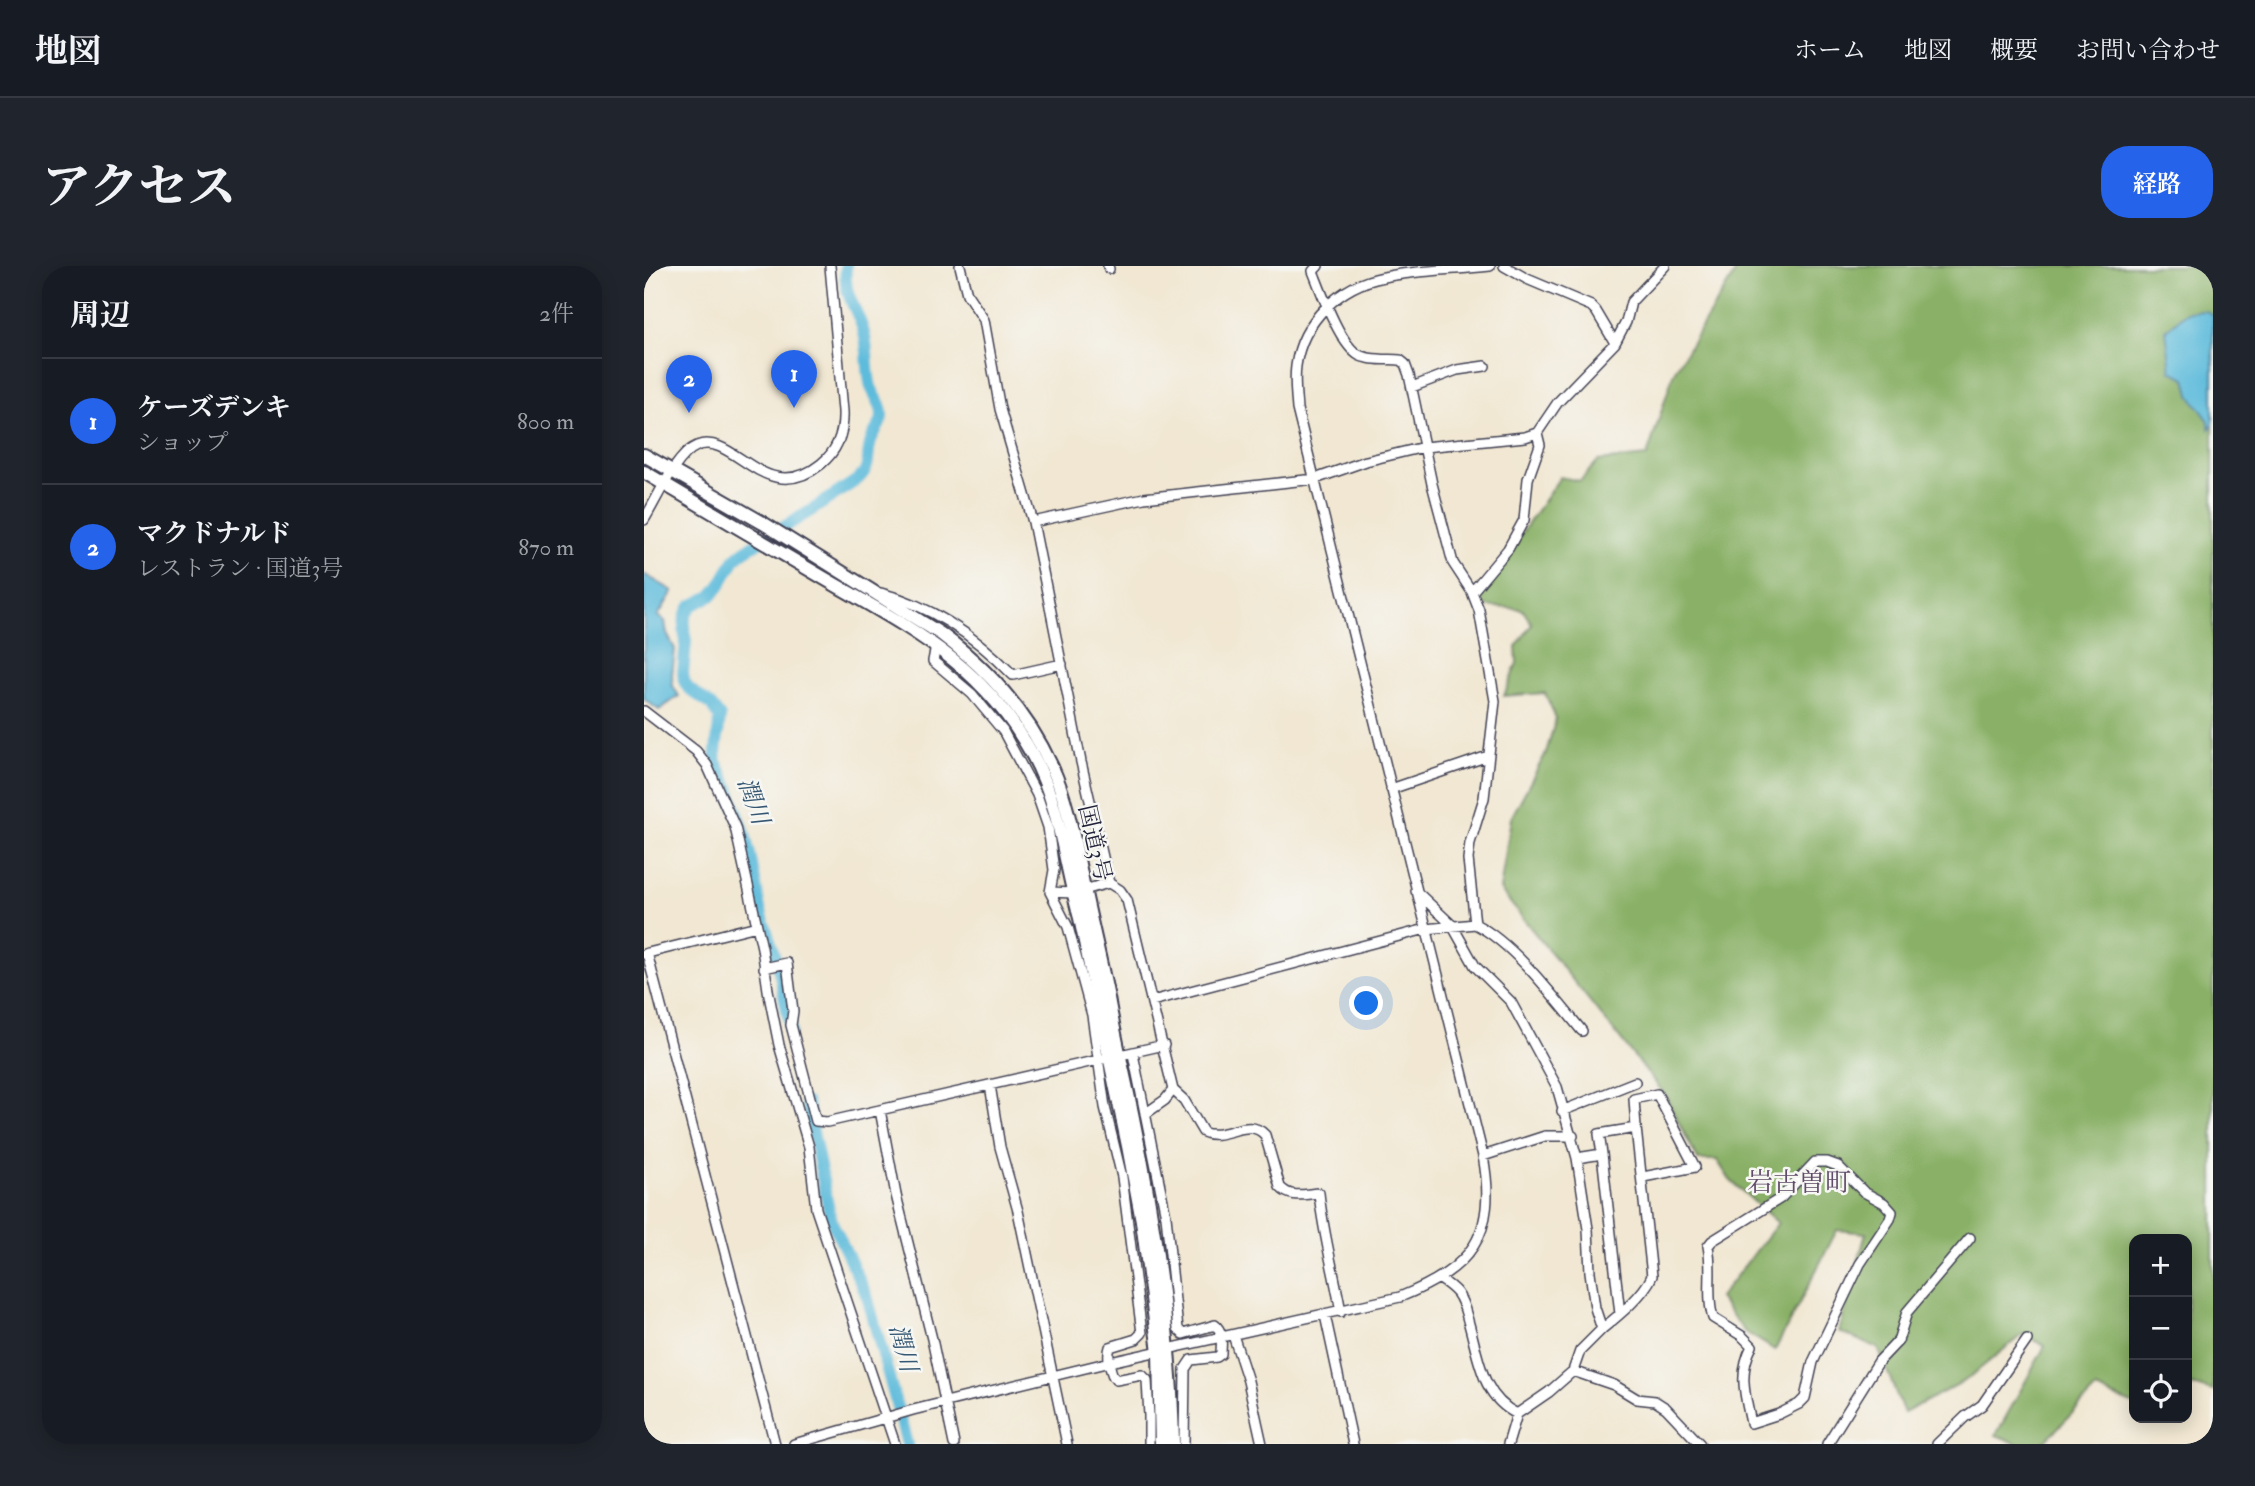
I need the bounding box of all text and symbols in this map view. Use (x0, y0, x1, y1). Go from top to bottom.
text: 地図 (35, 31, 101, 72)
text: ホーム (1794, 35, 1866, 66)
text: 地図 (1904, 35, 1952, 66)
text: 概要 (1990, 35, 2038, 66)
text: お問い合わせ (2076, 35, 2220, 66)
button: 経路 (2101, 146, 2213, 218)
text: アクセス (42, 157, 237, 218)
text: 周辺 (70, 297, 130, 334)
text: 2件 (539, 299, 574, 328)
pin: 1 (771, 350, 817, 408)
pin: 2 (666, 355, 712, 413)
text: ケーズデンキ (137, 392, 291, 424)
text: 1 (89, 407, 97, 436)
text: 800 m (517, 407, 574, 436)
text: ショップ (137, 428, 229, 457)
text: マクドナルド (137, 518, 292, 550)
text: 2 (87, 533, 99, 562)
text: 870 m (518, 533, 574, 562)
text: レストラン · 国道3号 (137, 554, 343, 583)
water label: 潤川 (730, 773, 777, 832)
street label: 国道3号 (1072, 802, 1118, 884)
your location (1349, 986, 1383, 1020)
district label: 岩古曽町 (1747, 1167, 1851, 1199)
map controls (2129, 1234, 2192, 1423)
button: + (2129, 1234, 2192, 1297)
button: − (2129, 1297, 2192, 1360)
water label: 潤川 (882, 1321, 925, 1378)
button: locate (2129, 1360, 2192, 1423)

